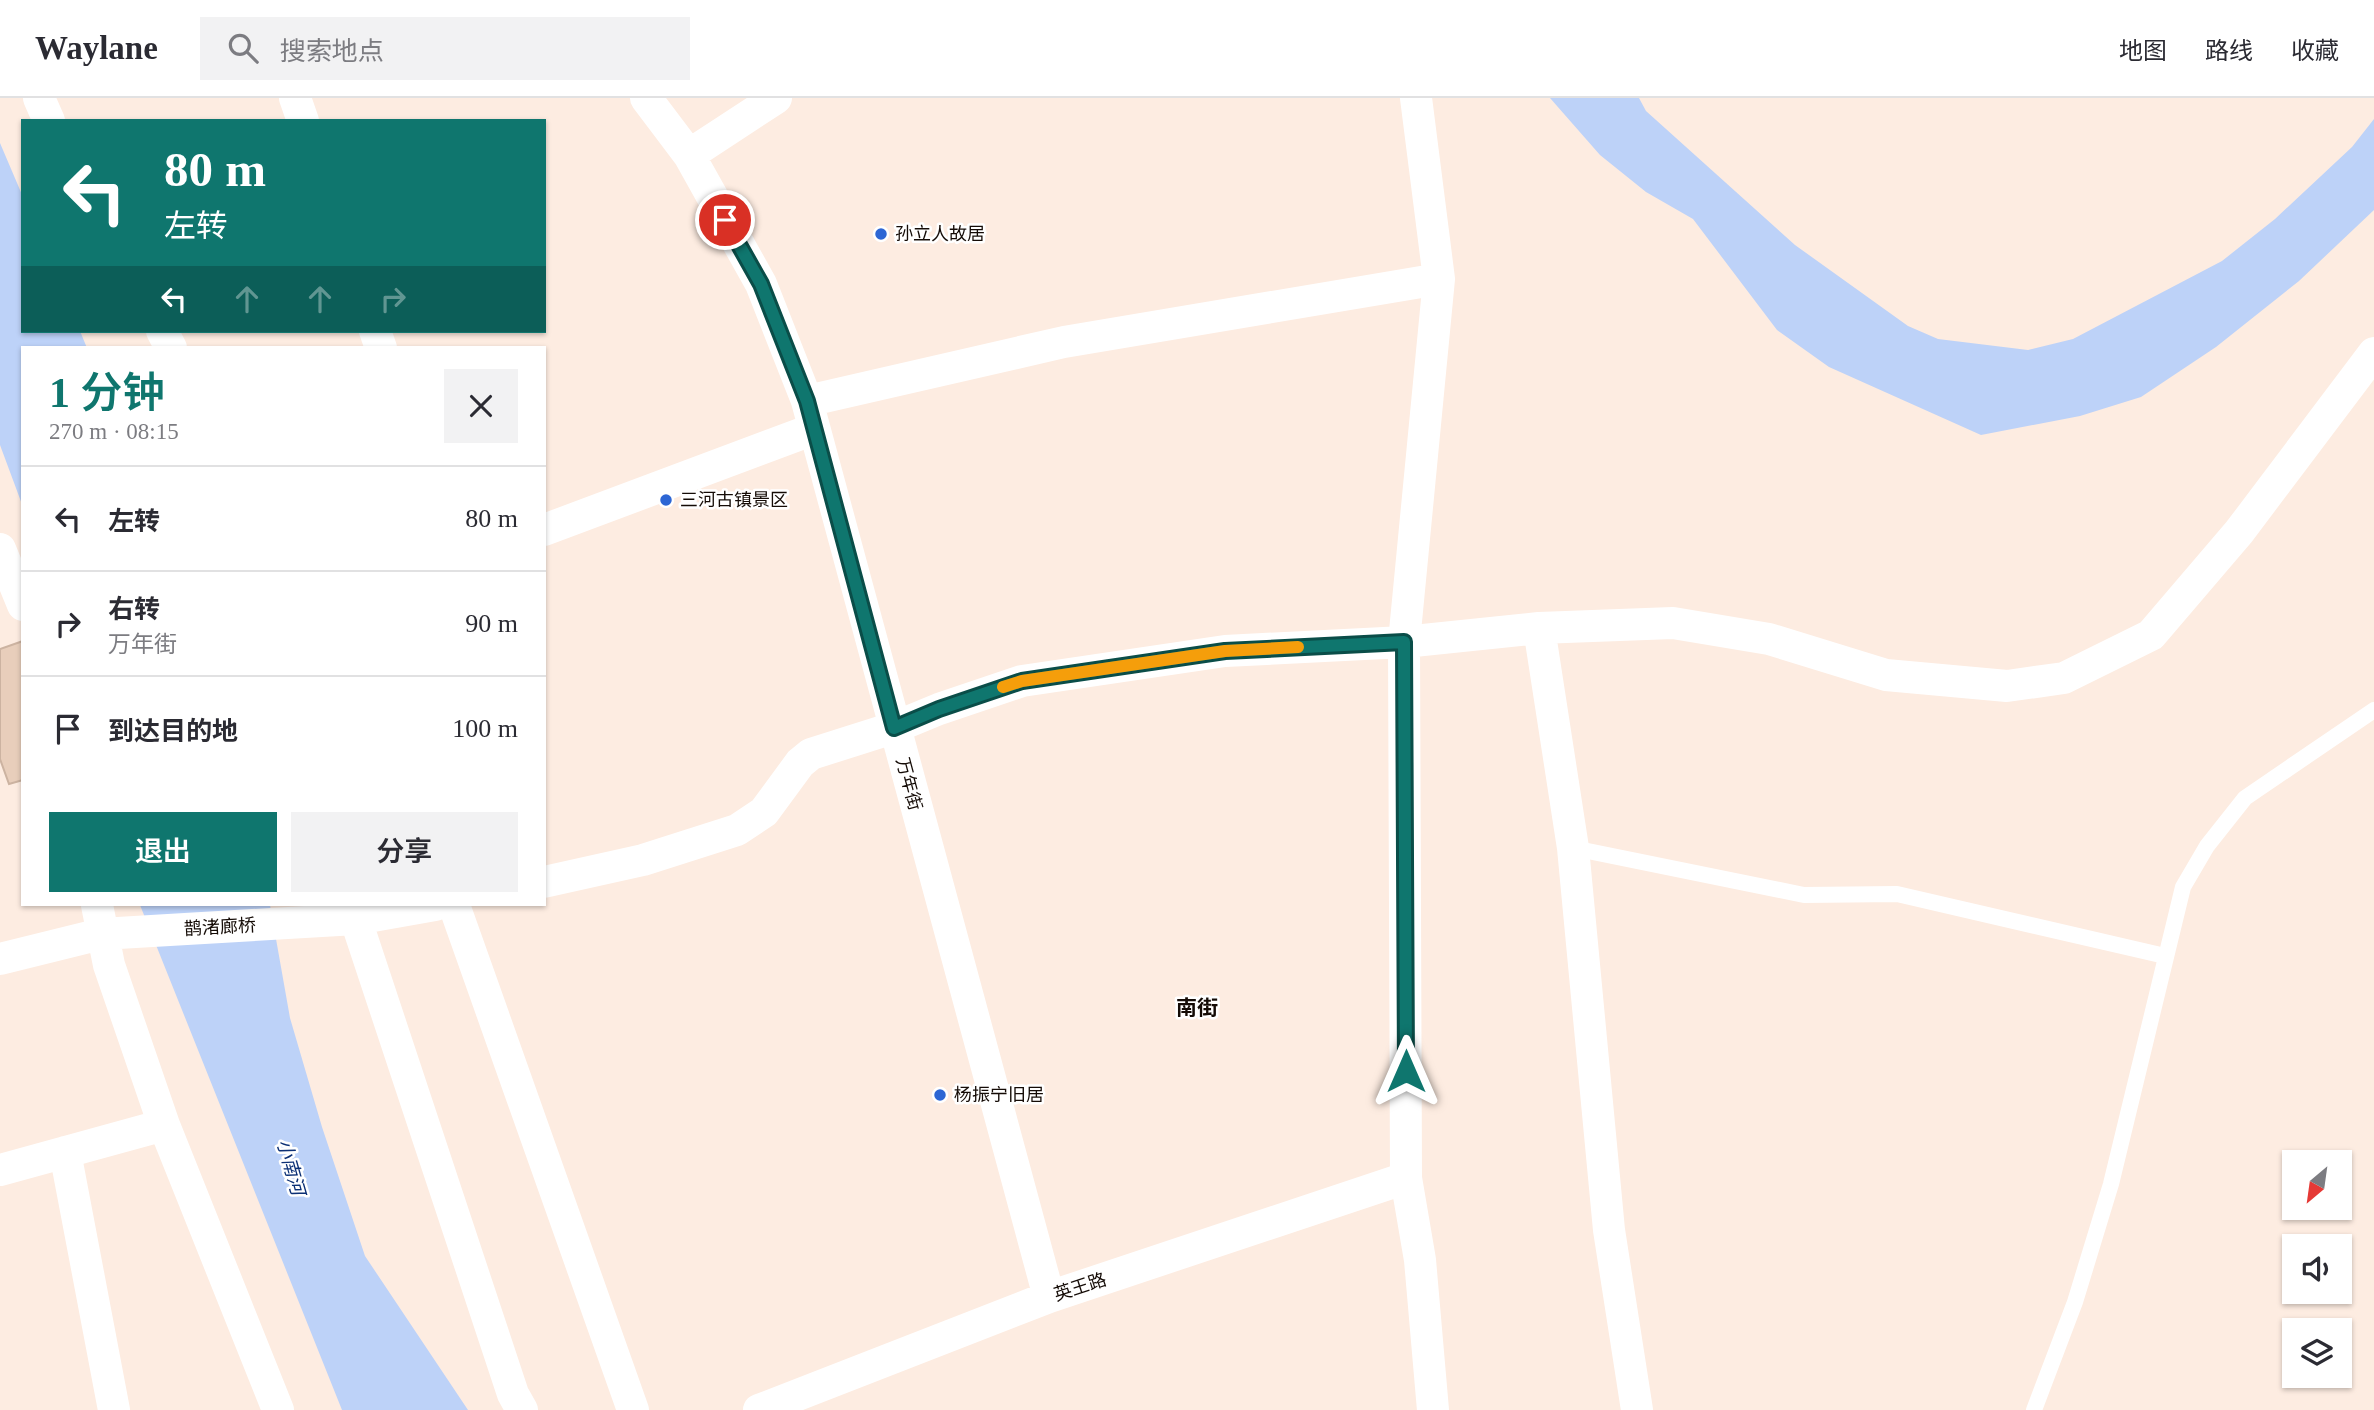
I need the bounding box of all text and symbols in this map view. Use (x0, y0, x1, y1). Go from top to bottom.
search box (200, 17, 690, 80)
icon: search (224, 29, 262, 67)
text: Waylane (35, 30, 158, 66)
text: 搜索地点 (280, 37, 384, 66)
text: 地图 (2119, 38, 2167, 64)
text: 路线 (2205, 38, 2253, 64)
text: 收藏 (2291, 38, 2339, 64)
text: 80 m (164, 142, 266, 197)
icon: left (49, 147, 140, 238)
pin (695, 190, 755, 250)
icon: arrive (706, 201, 744, 239)
text: 左转 (164, 208, 228, 244)
place label: 孙立人故居 (895, 224, 985, 244)
marker: 孙立人故居 (873, 226, 889, 242)
icon: left (155, 280, 193, 318)
icon: ahead (228, 280, 266, 318)
icon: ahead (301, 280, 339, 318)
icon: right (374, 280, 412, 318)
button: close (444, 369, 518, 443)
text: 1 分钟 (49, 370, 165, 416)
text: 270 m · 08:15 (49, 419, 179, 444)
place label: 三河古镇景区 (680, 490, 788, 510)
marker: 三河古镇景区 (658, 492, 674, 508)
icon: left (49, 500, 87, 538)
text: 80 m (465, 504, 518, 533)
text: 左转 (108, 507, 160, 536)
text: 右转 (108, 595, 160, 624)
icon: right (49, 605, 87, 643)
text: 90 m (465, 609, 518, 638)
text: 万年街 (108, 632, 177, 657)
icon: arrive (49, 710, 87, 748)
text: 100 m (452, 714, 518, 743)
text: 到达目的地 (108, 717, 238, 746)
street label: 万年街 (892, 755, 926, 813)
button: 退出 (49, 812, 277, 892)
button: 分享 (291, 812, 518, 892)
street label: 鹊渚廊桥 (184, 915, 256, 939)
district label: 南街 (1176, 996, 1218, 1020)
position arrow (1369, 1034, 1443, 1108)
place label: 杨振宁旧居 (954, 1085, 1044, 1105)
marker: 杨振宁旧居 (932, 1087, 948, 1103)
water label: 小南河 (273, 1137, 310, 1201)
north arrow (2282, 1150, 2352, 1220)
map controls (2282, 1150, 2352, 1388)
button: sound (2282, 1234, 2352, 1304)
street label: 英王路 (1051, 1269, 1109, 1305)
button: layers (2282, 1318, 2352, 1388)

